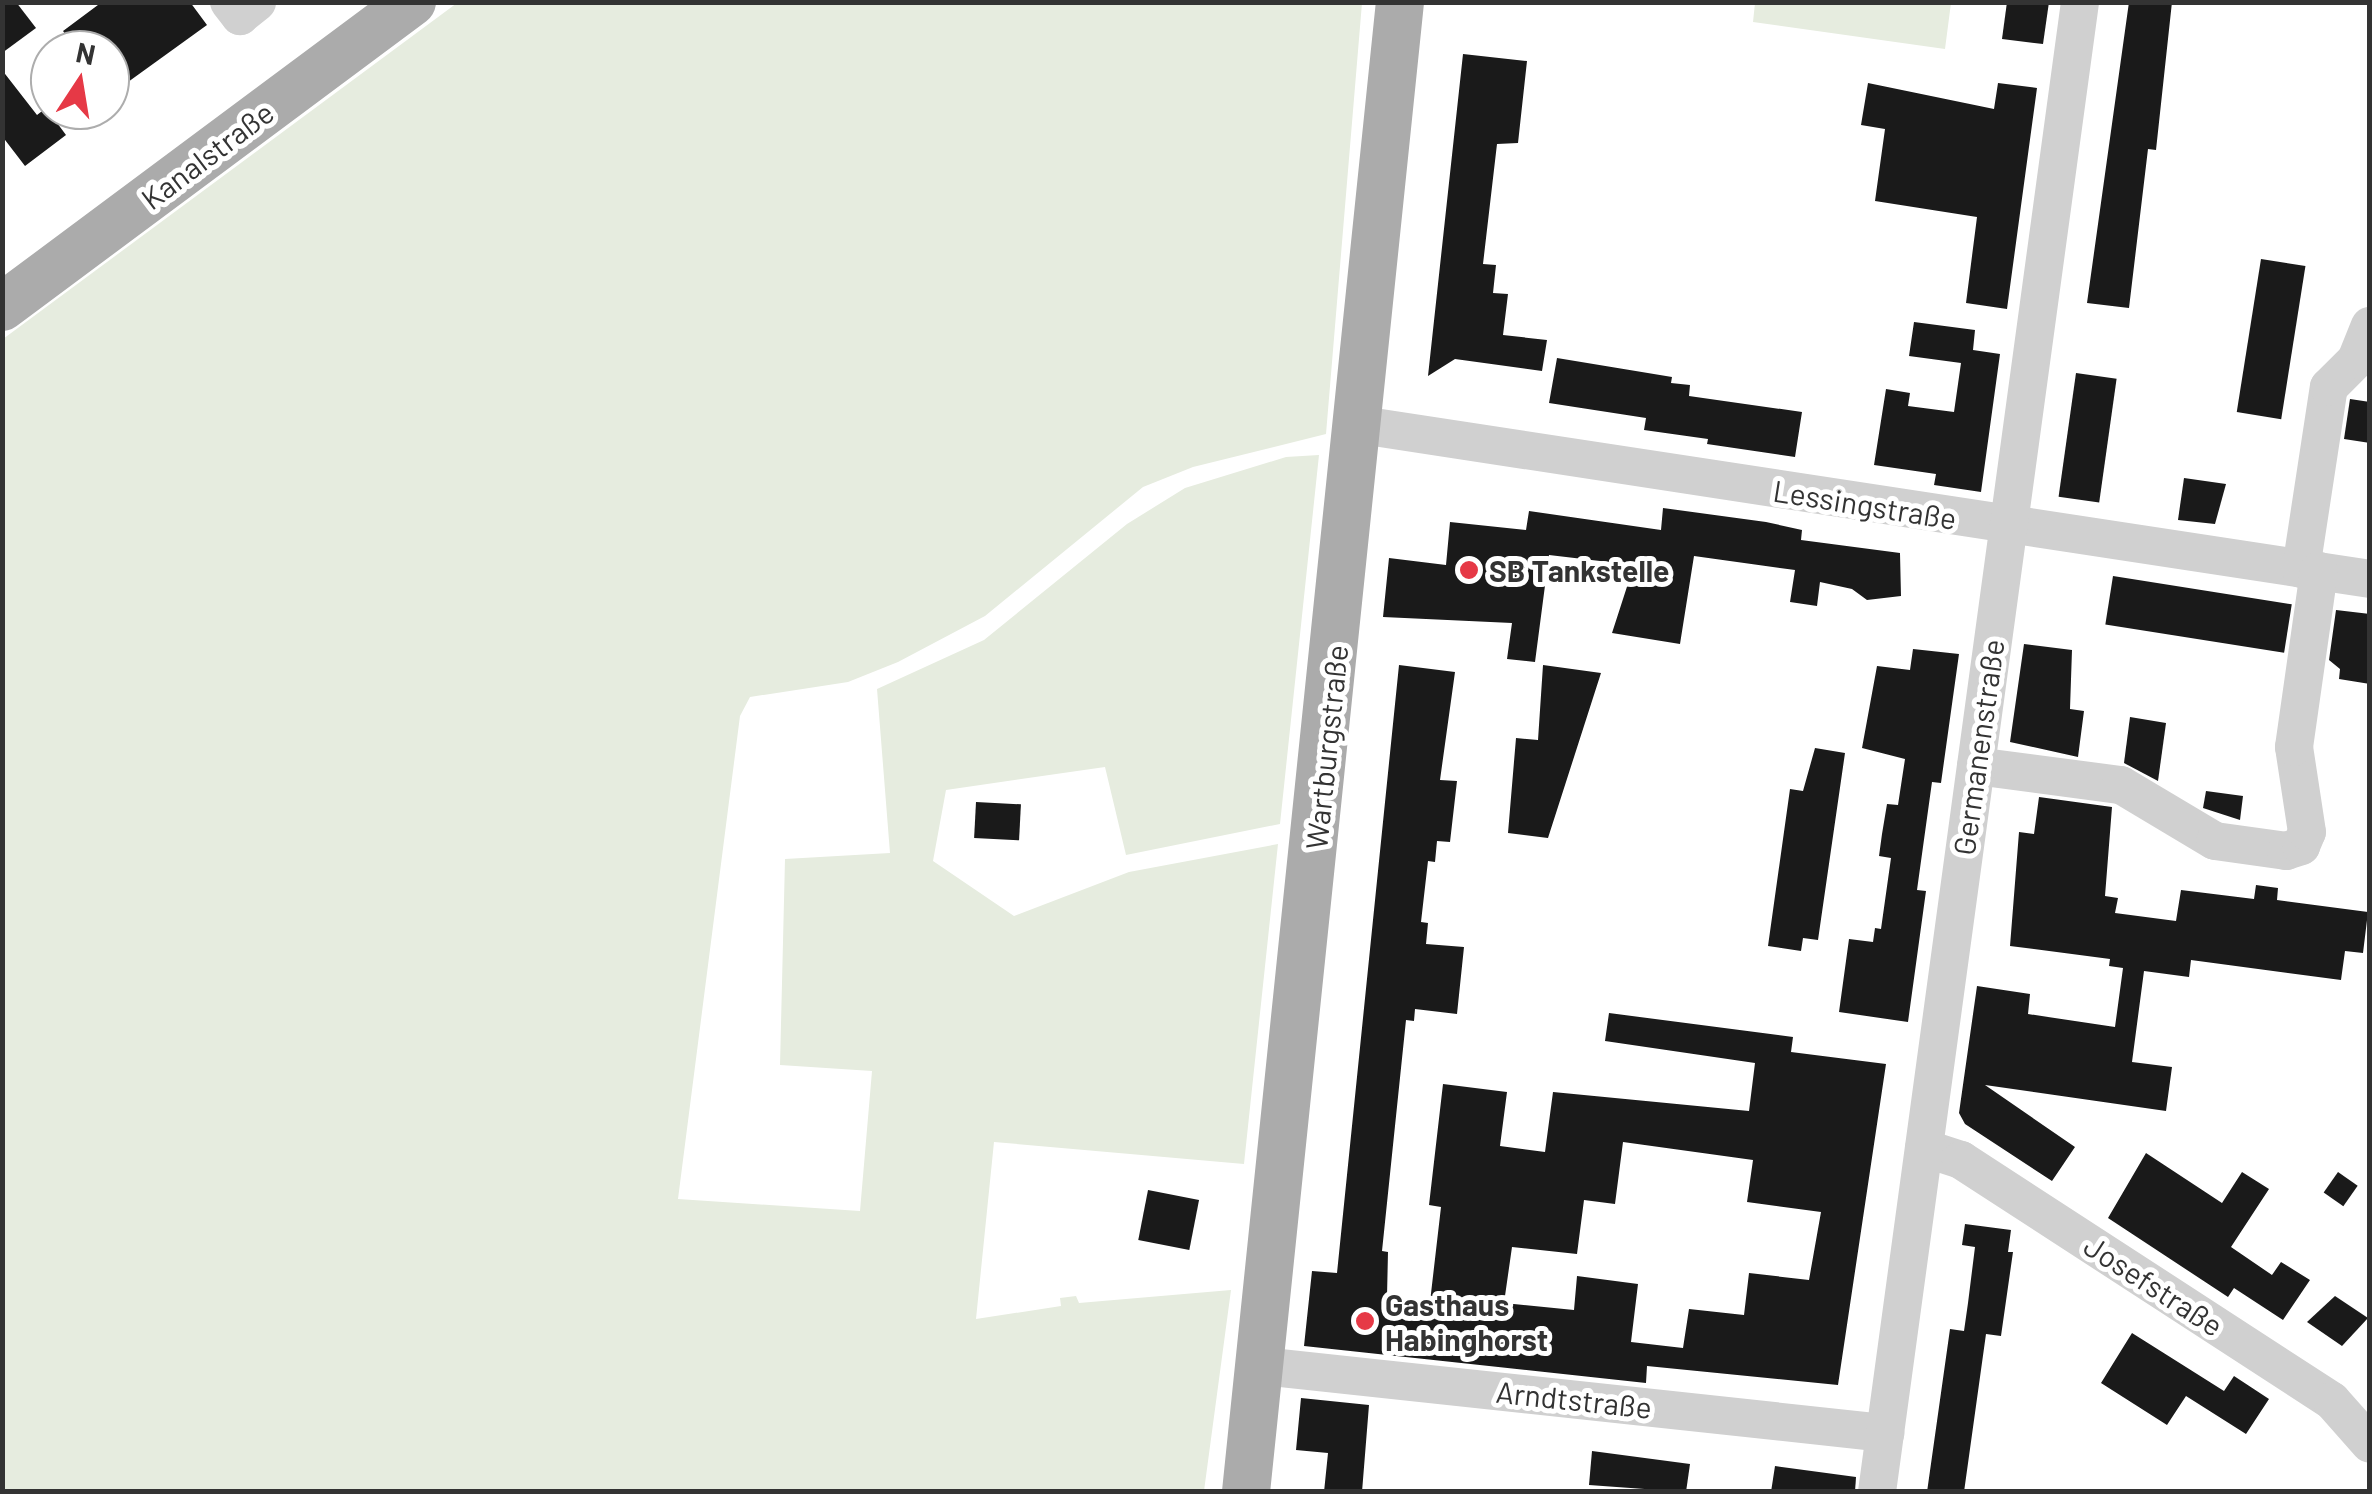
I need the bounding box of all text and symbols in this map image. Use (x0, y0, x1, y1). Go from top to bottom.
north arrow (30, 30, 130, 130)
text: N (73, 34, 98, 71)
street label: Kanalstraße (134, 94, 280, 216)
street label: Lessingstraße (1771, 472, 1959, 536)
place label: SB Tankstelle (1489, 552, 1669, 588)
marker: SB Tankstelle (1458, 559, 1480, 581)
street label: Germanenstraße (1945, 637, 2011, 857)
street label: Wartburgstraße (1297, 643, 1355, 851)
street label: Josefstraße (2078, 1227, 2230, 1343)
place label: Gasthaus Habinghorst (1385, 1286, 1548, 1356)
marker: Gasthaus Habinghorst (1354, 1310, 1376, 1332)
street label: Arndtstraße (1494, 1373, 1654, 1425)

